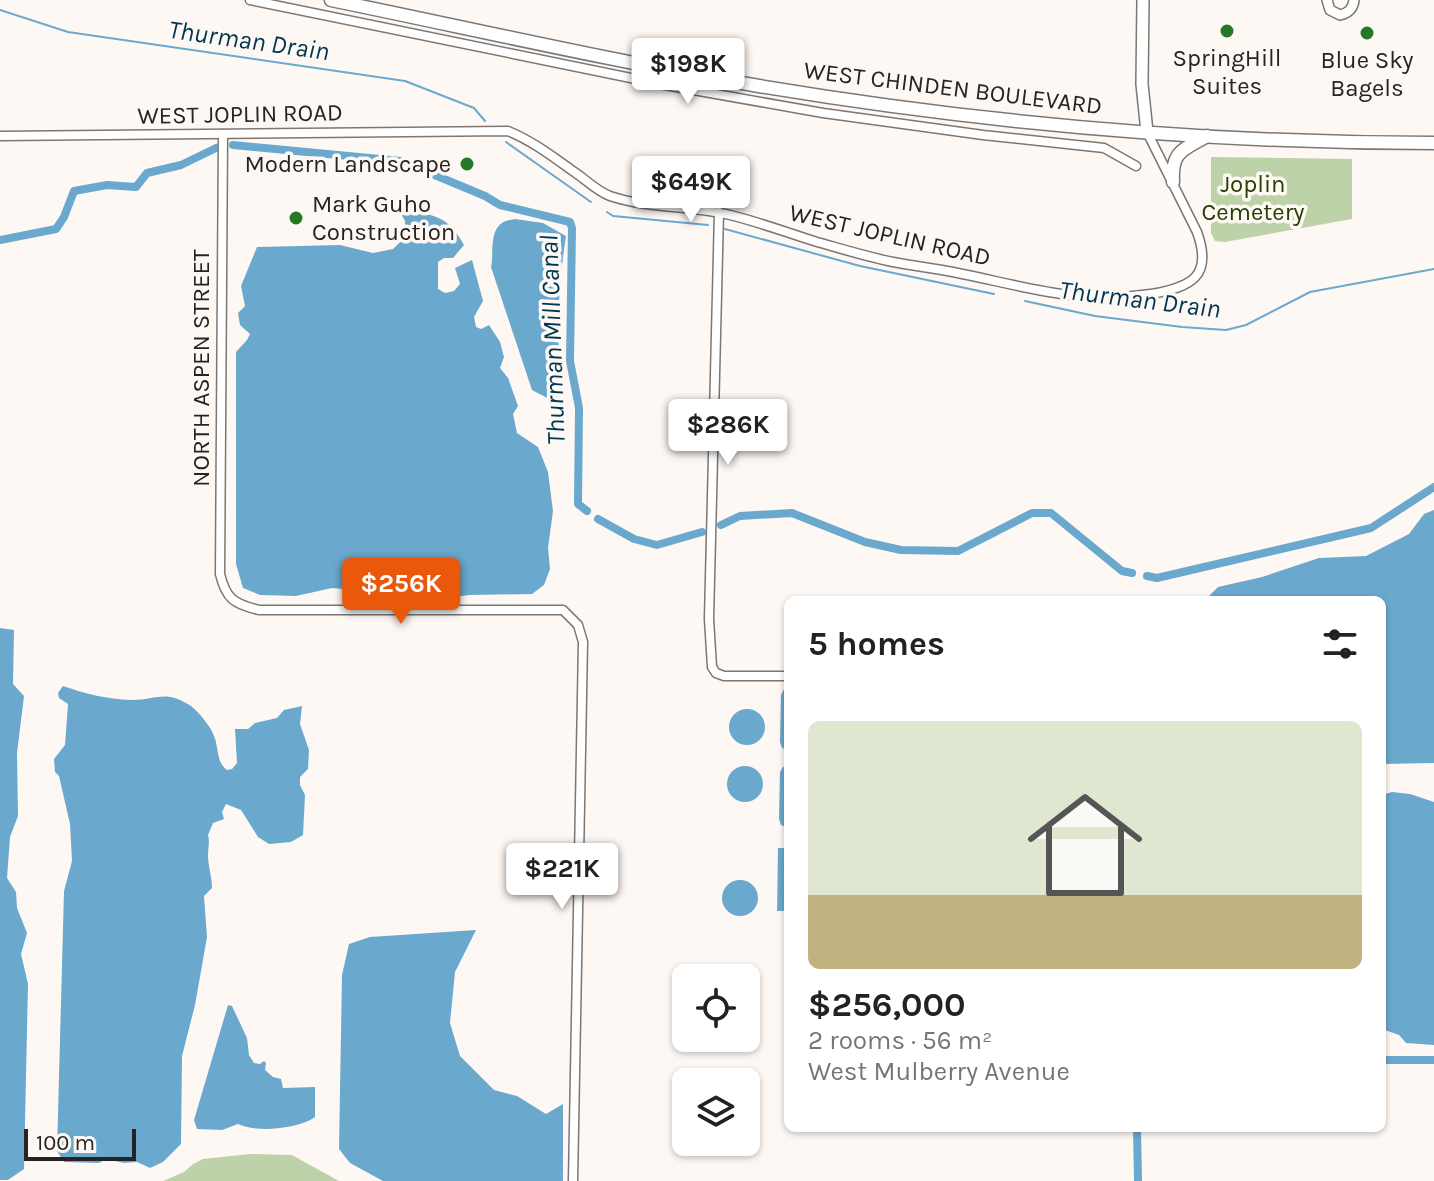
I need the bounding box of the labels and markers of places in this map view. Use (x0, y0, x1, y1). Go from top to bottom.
marker: SpringHill Suites (1218, 22, 1236, 40)
marker: Blue Sky Bagels (1358, 24, 1376, 42)
pin: $198K (632, 38, 744, 106)
place label: SpringHill Suites (1172, 44, 1282, 100)
place label: Blue Sky Bagels (1320, 46, 1414, 102)
place label: Modern Landscape (244, 150, 451, 178)
marker: Modern Landscape (458, 155, 476, 173)
pin: $649K (635, 156, 747, 224)
place label: Mark Guho Construction (312, 190, 455, 246)
marker: Mark Guho Construction (287, 209, 305, 227)
pin: $286K (672, 399, 784, 467)
pin: $256K (345, 558, 457, 626)
pin: $221K (506, 843, 618, 911)

